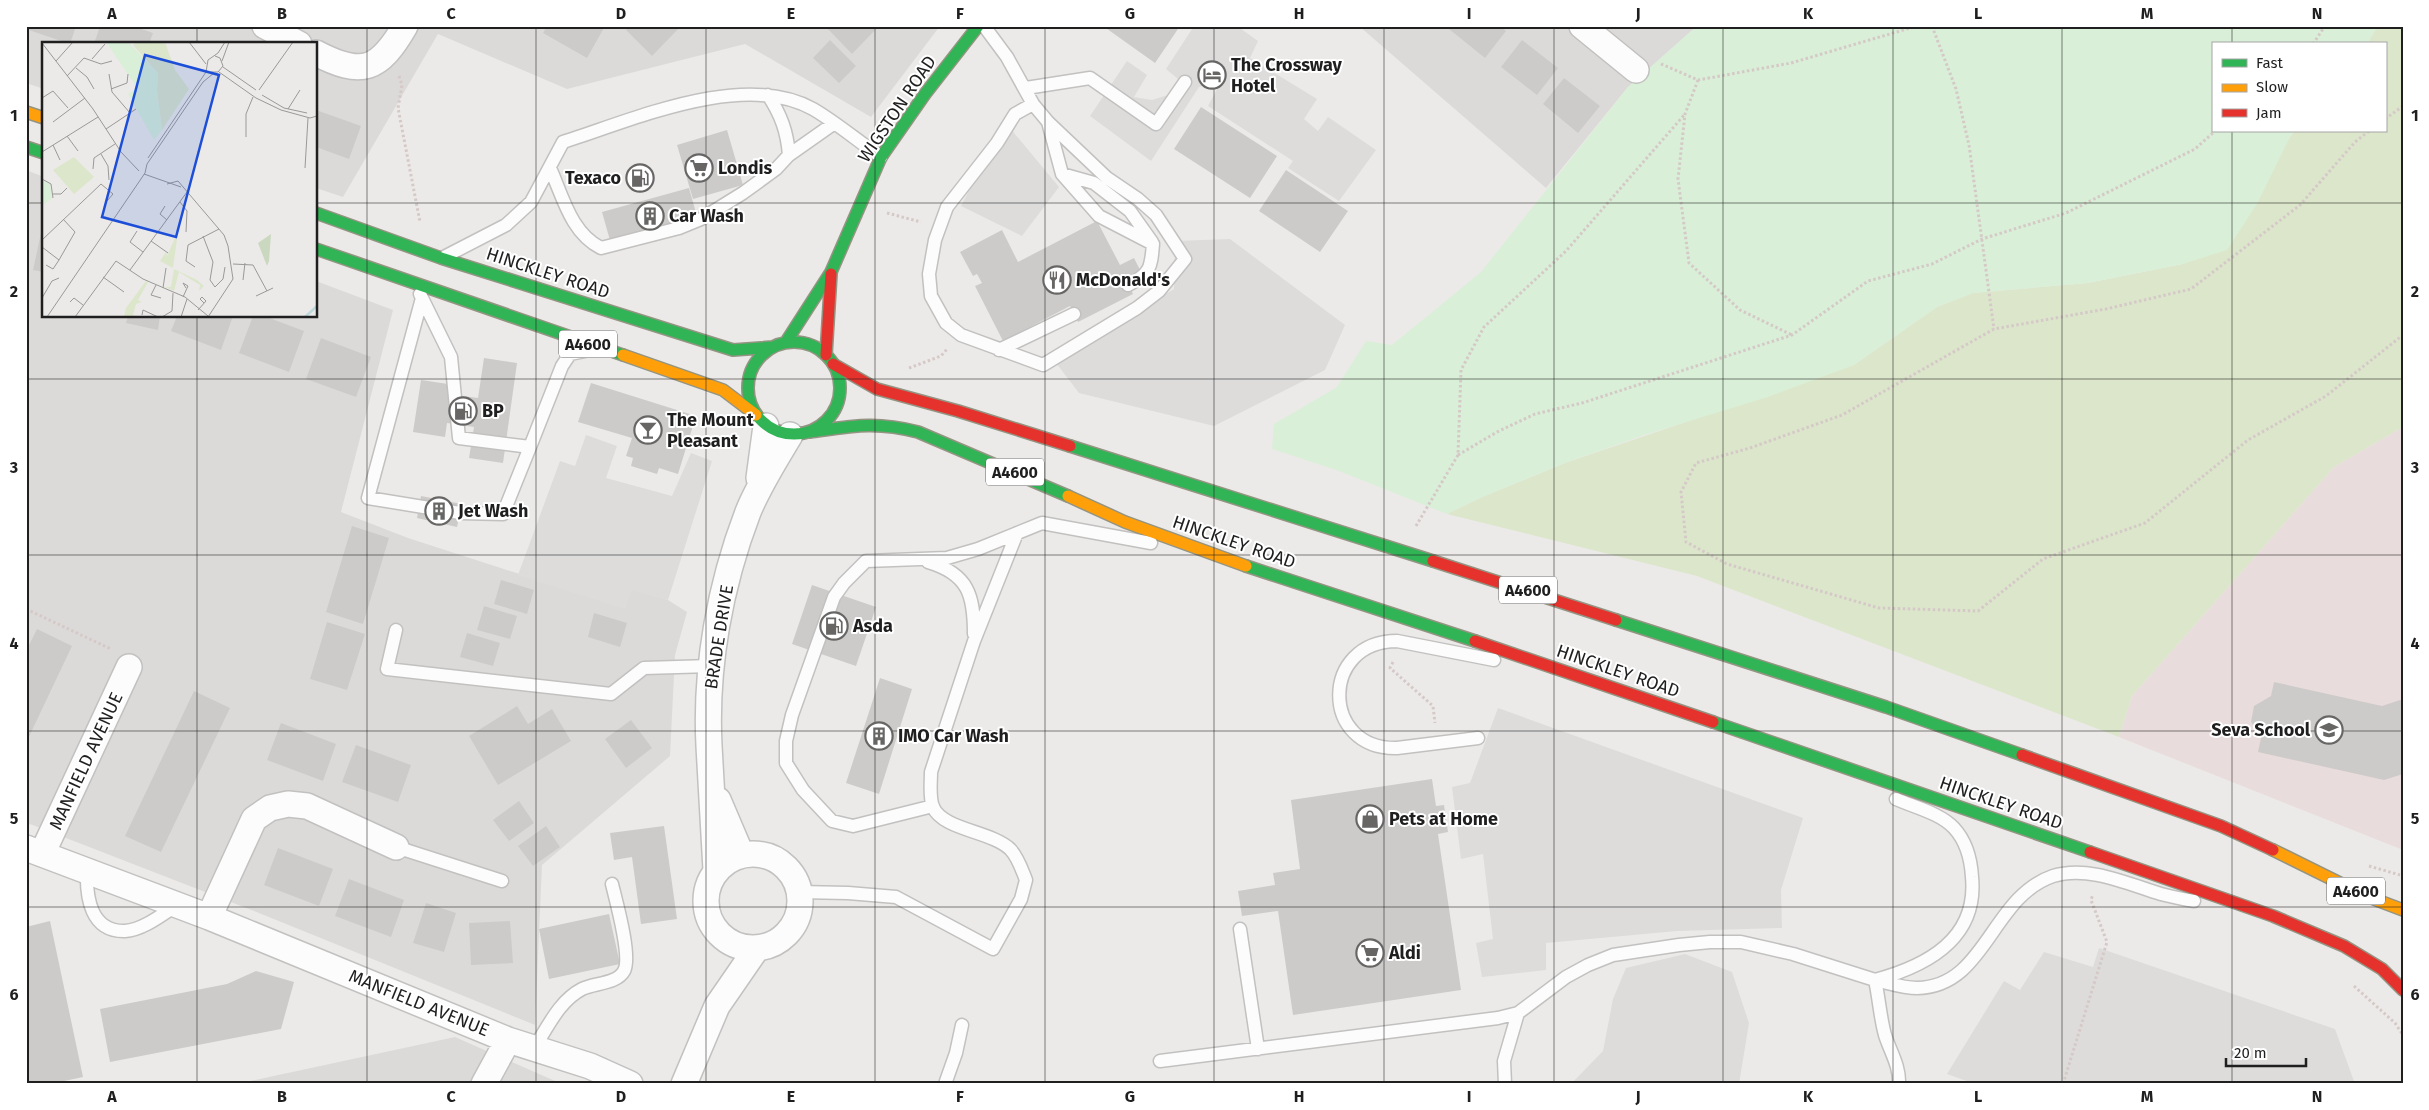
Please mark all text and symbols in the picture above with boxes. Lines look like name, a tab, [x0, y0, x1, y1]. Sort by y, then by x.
text: A	[106, 4, 117, 23]
text: B	[277, 4, 287, 23]
text: C	[446, 4, 456, 23]
text: D	[616, 4, 626, 23]
text: E	[787, 4, 795, 23]
text: F	[956, 4, 964, 23]
text: G	[1125, 4, 1135, 23]
text: H	[1294, 4, 1304, 23]
text: I	[1467, 4, 1471, 23]
text: J	[1634, 4, 1641, 23]
text: K	[1803, 4, 1814, 23]
text: L	[1974, 4, 1982, 23]
text: M	[2141, 4, 2154, 23]
text: N	[2312, 4, 2322, 23]
inset map	[42, 42, 318, 318]
legend	[2212, 42, 2386, 132]
street label: WIGSTON ROAD	[853, 51, 941, 167]
place label: The Crossway Hotel	[1231, 54, 1343, 97]
text: Fast	[2256, 54, 2283, 72]
hotel icon: The Crossway Hotel	[1197, 60, 1227, 90]
text: Slow	[2256, 78, 2288, 96]
text: Jam	[2256, 104, 2282, 122]
text: 1	[10, 106, 18, 125]
text: 1	[2411, 106, 2419, 125]
supermarket icon: Londis	[684, 153, 714, 183]
place label: Londis	[718, 157, 773, 179]
fuel station icon: Texaco	[625, 163, 655, 193]
place label: Texaco	[565, 167, 621, 189]
building icon: Car Wash	[635, 201, 665, 231]
place label: Car Wash	[669, 205, 744, 227]
street label: HINCKLEY ROAD	[483, 243, 613, 303]
restaurant icon: McDonald's	[1042, 265, 1072, 295]
place label: McDonald's	[1076, 269, 1170, 291]
text: 2	[10, 282, 18, 301]
text: 2	[2411, 282, 2419, 301]
road number: A4600	[559, 330, 617, 358]
fuel station icon: BP	[448, 396, 478, 426]
place label: BP	[482, 400, 504, 422]
place label: The Mount Pleasant	[667, 409, 755, 452]
bar icon: The Mount Pleasant	[633, 415, 663, 445]
text: 3	[9, 458, 18, 477]
road number: A4600	[986, 458, 1044, 486]
text: 3	[2410, 458, 2419, 477]
building icon: Jet Wash	[424, 496, 454, 526]
place label: Jet Wash	[457, 500, 528, 522]
street label: HINCKLEY ROAD	[1170, 511, 1298, 573]
road number: A4600	[1499, 576, 1557, 604]
street label: BRADE DRIVE	[700, 583, 738, 691]
fuel station icon: Asda	[819, 611, 849, 641]
place label: Asda	[852, 615, 893, 637]
text: 4	[9, 634, 19, 653]
text: 4	[2410, 634, 2420, 653]
street label: HINCKLEY ROAD	[1554, 640, 1682, 702]
street label: MANFIELD AVENUE	[44, 689, 128, 833]
school or university icon: Seva School	[2314, 715, 2344, 745]
place label: Seva School	[2211, 719, 2311, 741]
building icon: IMO Car Wash	[864, 721, 894, 751]
place label: IMO Car Wash	[898, 725, 1009, 747]
street label: HINCKLEY ROAD	[1937, 772, 2065, 834]
shop icon: Pets at Home	[1355, 804, 1385, 834]
place label: Pets at Home	[1389, 808, 1498, 830]
text: 5	[10, 809, 19, 828]
text: 5	[2411, 809, 2420, 828]
road number: A4600	[2327, 878, 2385, 904]
supermarket icon: Aldi	[1355, 938, 1385, 968]
place label: Aldi	[1388, 942, 1421, 964]
street label: MANFIELD AVENUE	[346, 965, 492, 1041]
text: 6	[9, 985, 19, 1004]
text: 6	[2410, 985, 2420, 1004]
scale bar	[2226, 1035, 2306, 1067]
text: 20 m	[2234, 1044, 2267, 1062]
text: A	[106, 1087, 117, 1106]
text: B	[277, 1087, 287, 1106]
text: C	[446, 1087, 456, 1106]
text: D	[616, 1087, 626, 1106]
text: E	[787, 1087, 795, 1106]
text: F	[956, 1087, 964, 1106]
text: G	[1125, 1087, 1135, 1106]
text: H	[1294, 1087, 1304, 1106]
text: I	[1467, 1087, 1471, 1106]
text: J	[1634, 1087, 1641, 1106]
text: K	[1803, 1087, 1814, 1106]
text: L	[1974, 1087, 1982, 1106]
text: M	[2141, 1087, 2154, 1106]
text: N	[2312, 1087, 2322, 1106]

